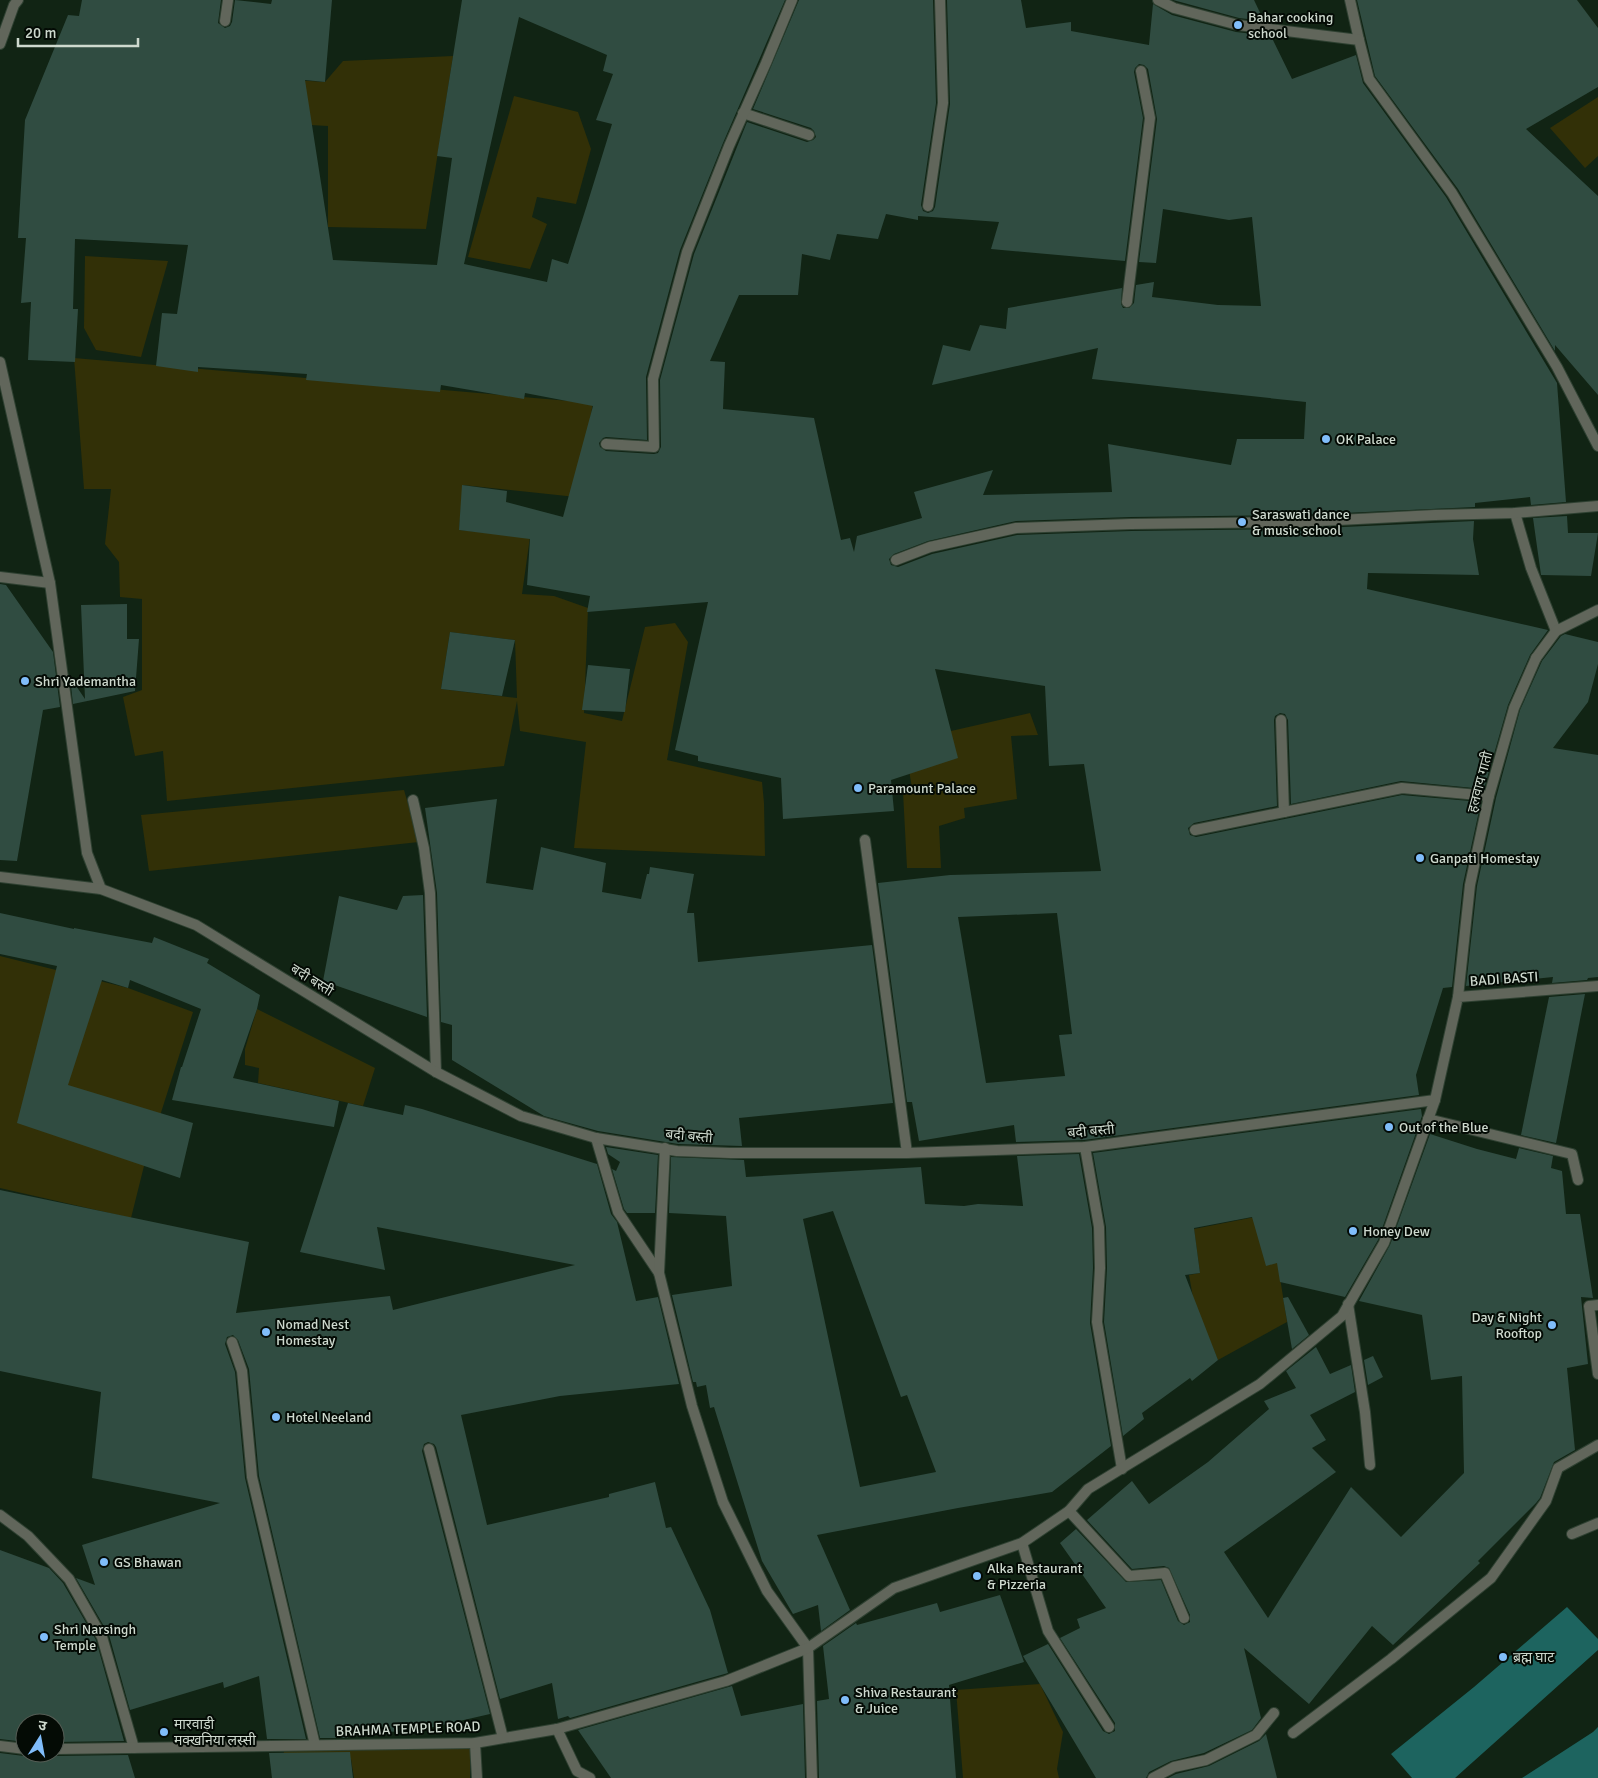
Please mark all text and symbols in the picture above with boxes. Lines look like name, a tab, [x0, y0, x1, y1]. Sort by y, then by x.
place label: Bahar cooking school	[1248, 9, 1333, 42]
scale bar	[18, 15, 138, 47]
marker: Bahar cooking school	[1232, 19, 1244, 31]
text: 20 m	[25, 24, 56, 42]
place label: OK Palace	[1336, 431, 1396, 448]
marker: OK Palace	[1320, 433, 1332, 445]
place label: Saraswati dance & music school	[1252, 506, 1350, 539]
marker: Saraswati dance & music school	[1236, 516, 1248, 528]
place label: Shri Yademantha	[35, 673, 136, 690]
marker: Shri Yademantha	[19, 675, 31, 687]
street label: हलवाय गाती	[1464, 749, 1496, 814]
place label: Paramount Palace	[868, 780, 976, 797]
marker: Paramount Palace	[852, 782, 864, 794]
place label: Ganpati Homestay	[1430, 850, 1540, 867]
marker: Ganpati Homestay	[1414, 852, 1426, 864]
street label: बदी बस्ती	[287, 960, 337, 1000]
street label: BADI BASTI	[1469, 968, 1539, 990]
place label: Out of the Blue	[1399, 1119, 1488, 1136]
street label: बदी बस्ती	[1067, 1120, 1116, 1142]
marker: Out of the Blue	[1383, 1121, 1395, 1133]
street label: बदी बस्ती	[665, 1125, 714, 1147]
place label: Honey Dew	[1363, 1223, 1430, 1240]
marker: Honey Dew	[1347, 1225, 1359, 1237]
place label: Day & Night Rooftop	[1471, 1309, 1542, 1342]
place label: Nomad Nest Homestay	[276, 1316, 349, 1349]
marker: Day & Night Rooftop	[1546, 1319, 1558, 1331]
marker: Nomad Nest Homestay	[260, 1326, 272, 1338]
place label: Hotel Neeland	[286, 1409, 371, 1426]
marker: Hotel Neeland	[270, 1411, 282, 1423]
place label: GS Bhawan	[114, 1554, 182, 1571]
marker: GS Bhawan	[98, 1556, 110, 1568]
place label: Alka Restaurant & Pizzeria	[987, 1560, 1083, 1593]
marker: Alka Restaurant & Pizzeria	[971, 1570, 983, 1582]
place label: Shri Narsingh Temple	[54, 1621, 136, 1654]
marker: Shri Narsingh Temple	[38, 1631, 50, 1643]
place label: ब्रह्म घाट	[1513, 1649, 1555, 1666]
marker: ब्रह्म घाट	[1497, 1651, 1509, 1663]
place label: Shiva Restaurant & Juice	[855, 1684, 956, 1717]
marker: Shiva Restaurant & Juice	[839, 1694, 851, 1706]
north arrow	[15, 1713, 65, 1763]
place label: मारवाड़ी मक्खनिया लस्सी	[174, 1716, 256, 1749]
text: उ	[37, 1717, 49, 1735]
street label: BRAHMA TEMPLE ROAD	[335, 1718, 481, 1740]
marker: मारवाड़ी मक्खनिया लस्सी	[158, 1726, 170, 1738]

